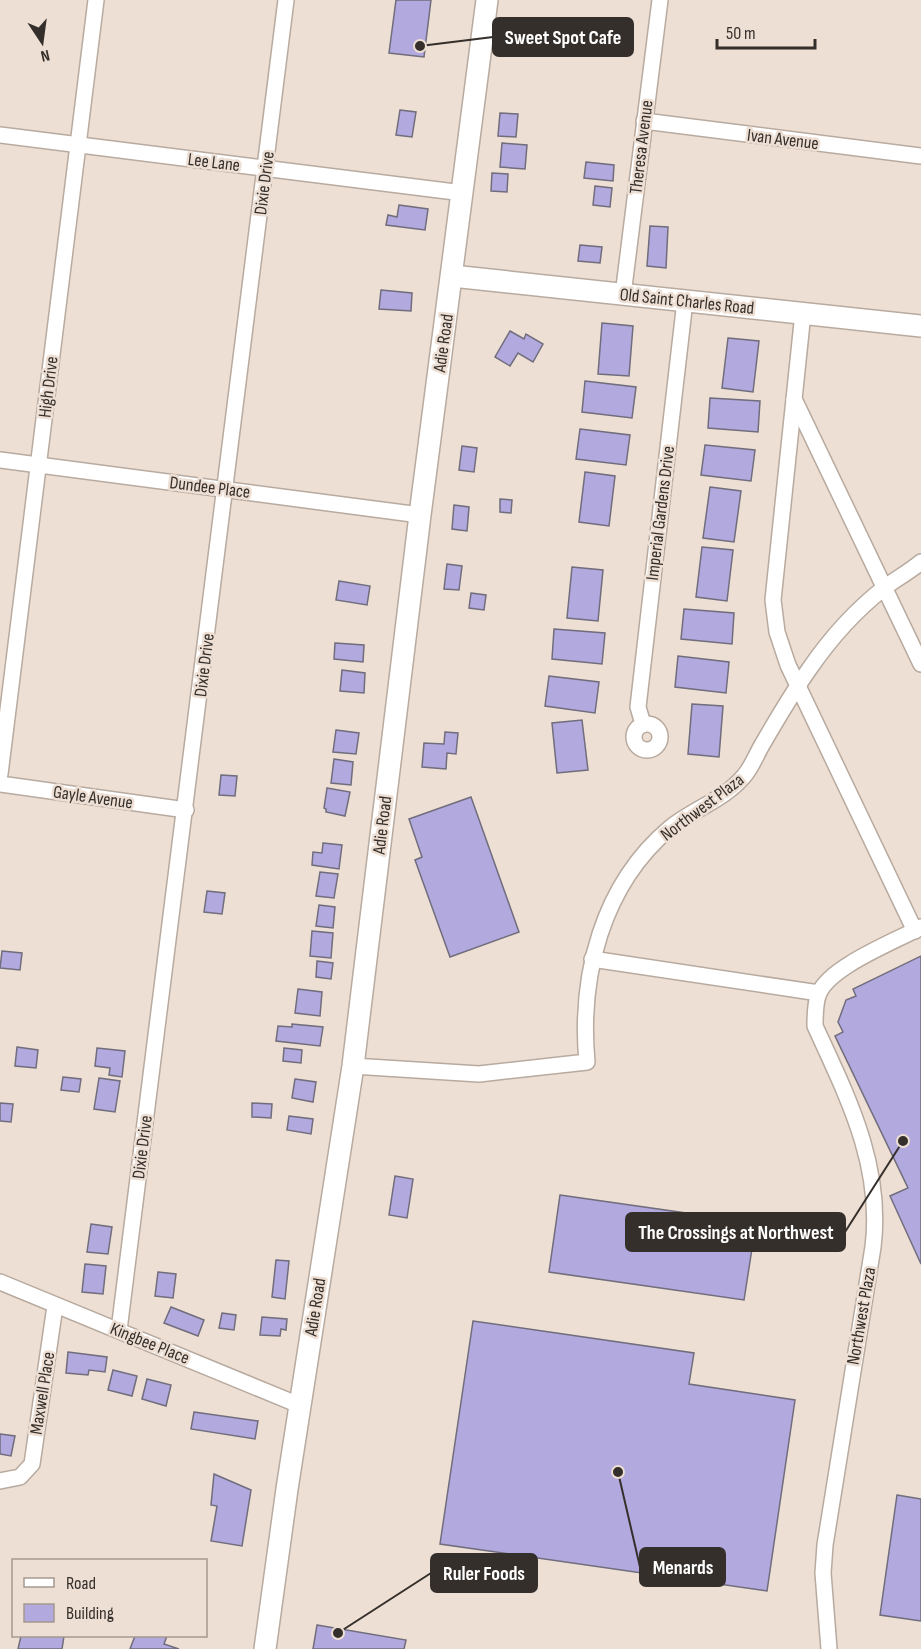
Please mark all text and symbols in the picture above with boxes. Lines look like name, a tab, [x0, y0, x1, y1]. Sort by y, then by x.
north arrow	[12, 12, 72, 72]
scale bar	[717, 12, 814, 50]
callout: Sweet Spot Cafe	[493, 18, 633, 56]
text: 50 m	[726, 23, 756, 44]
text: Sweet Spot Cafe	[505, 26, 621, 50]
text: N	[39, 45, 51, 65]
street label: Theresa Avenue	[625, 99, 658, 195]
street label: Ivan Avenue	[746, 125, 820, 154]
street label: Lee Lane	[187, 149, 241, 176]
street label: Dixie Drive	[250, 150, 279, 216]
street label: Old Saint Charles Road	[619, 284, 755, 319]
street label: Adie Road	[429, 313, 458, 374]
street label: High Drive	[34, 355, 63, 419]
street label: Imperial Gardens Drive	[642, 445, 679, 582]
street label: Dundee Place	[168, 472, 252, 503]
street label: Dixie Drive	[190, 632, 219, 698]
street label: Northwest Plaza	[657, 769, 748, 845]
street label: Gayle Avenue	[52, 782, 134, 813]
street label: Adie Road	[368, 795, 396, 856]
street label: Dixie Drive	[128, 1114, 157, 1180]
callout: The Crossings at Northwest	[626, 1213, 845, 1251]
text: The Crossings at Northwest	[638, 1221, 834, 1245]
street label: Northwest Plaza	[843, 1266, 880, 1366]
street label: Adie Road	[300, 1277, 330, 1339]
street label: Kingbee Place	[107, 1318, 192, 1369]
street label: Maxwell Place	[26, 1350, 59, 1436]
callout: Menards	[640, 1548, 725, 1586]
callout: Ruler Foods	[431, 1554, 537, 1592]
text: Menards	[653, 1556, 714, 1580]
legend	[12, 1559, 207, 1637]
text: Ruler Foods	[443, 1562, 525, 1586]
text: Road	[66, 1573, 96, 1594]
text: Building	[66, 1603, 114, 1624]

